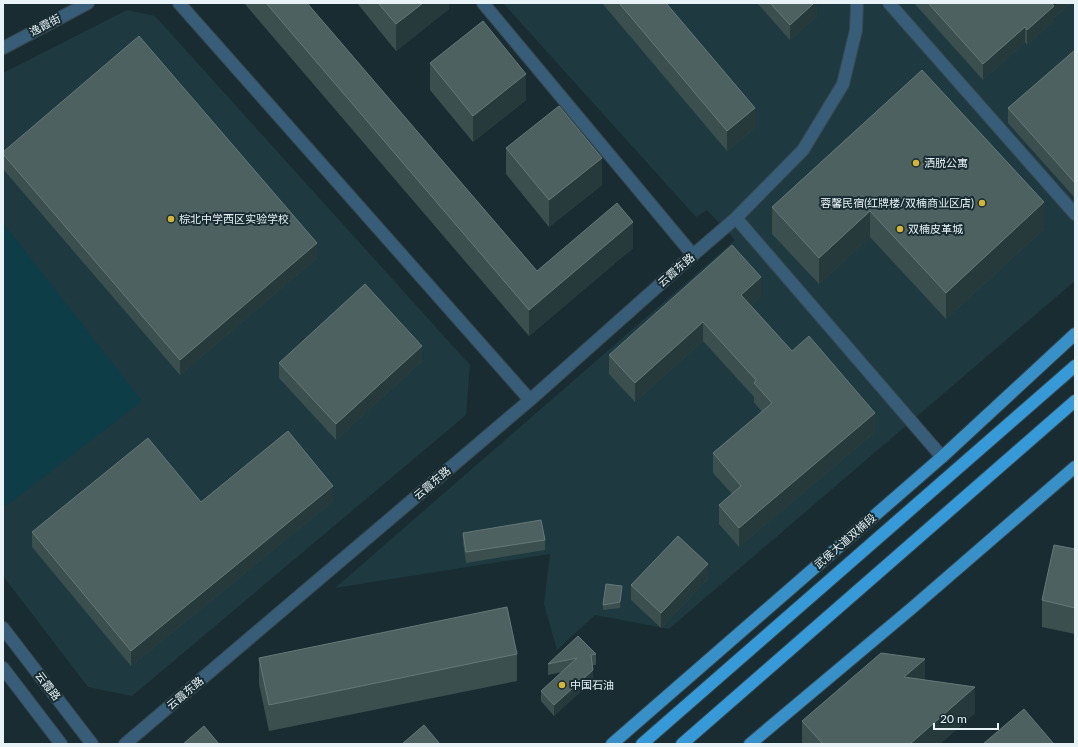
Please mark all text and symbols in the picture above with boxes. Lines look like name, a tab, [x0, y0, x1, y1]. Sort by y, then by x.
street label: 逸霞街	[27, 11, 62, 38]
place label: 洒脱公寓	[924, 156, 968, 169]
marker: 洒脱公寓	[911, 158, 921, 168]
place label: 蓉馨民宿(红牌楼/双楠商业区店)	[820, 196, 974, 209]
marker: 蓉馨民宿(红牌楼/双楠商业区店)	[977, 198, 987, 208]
place label: 棕北中学西区实验学校	[179, 212, 289, 225]
marker: 棕北中学西区实验学校	[166, 214, 176, 224]
place label: 双楠皮革城	[908, 222, 963, 235]
marker: 双楠皮革城	[895, 224, 905, 234]
street label: 云霞东路	[655, 250, 697, 289]
street label: 云霞东路	[411, 463, 453, 502]
street label: 武侯大道双楠段	[811, 510, 878, 571]
street label: 云霞路	[33, 669, 64, 703]
street label: 云霞东路	[164, 673, 206, 712]
place label: 中国石油	[570, 678, 614, 691]
marker: 中国石油	[557, 680, 567, 690]
scale bar	[934, 705, 998, 731]
text: 20 m	[940, 711, 967, 726]

